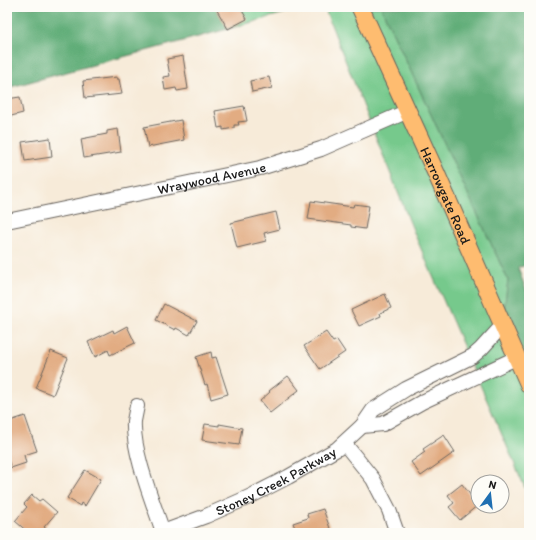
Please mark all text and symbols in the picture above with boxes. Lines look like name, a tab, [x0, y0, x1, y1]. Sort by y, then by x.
street label: Harrowgate Road	[416, 144, 474, 247]
street label: Wraywood Avenue	[156, 159, 268, 198]
street label: Stoney Creek Parkway	[213, 443, 340, 520]
north arrow	[470, 474, 510, 514]
text: N	[487, 478, 498, 492]

